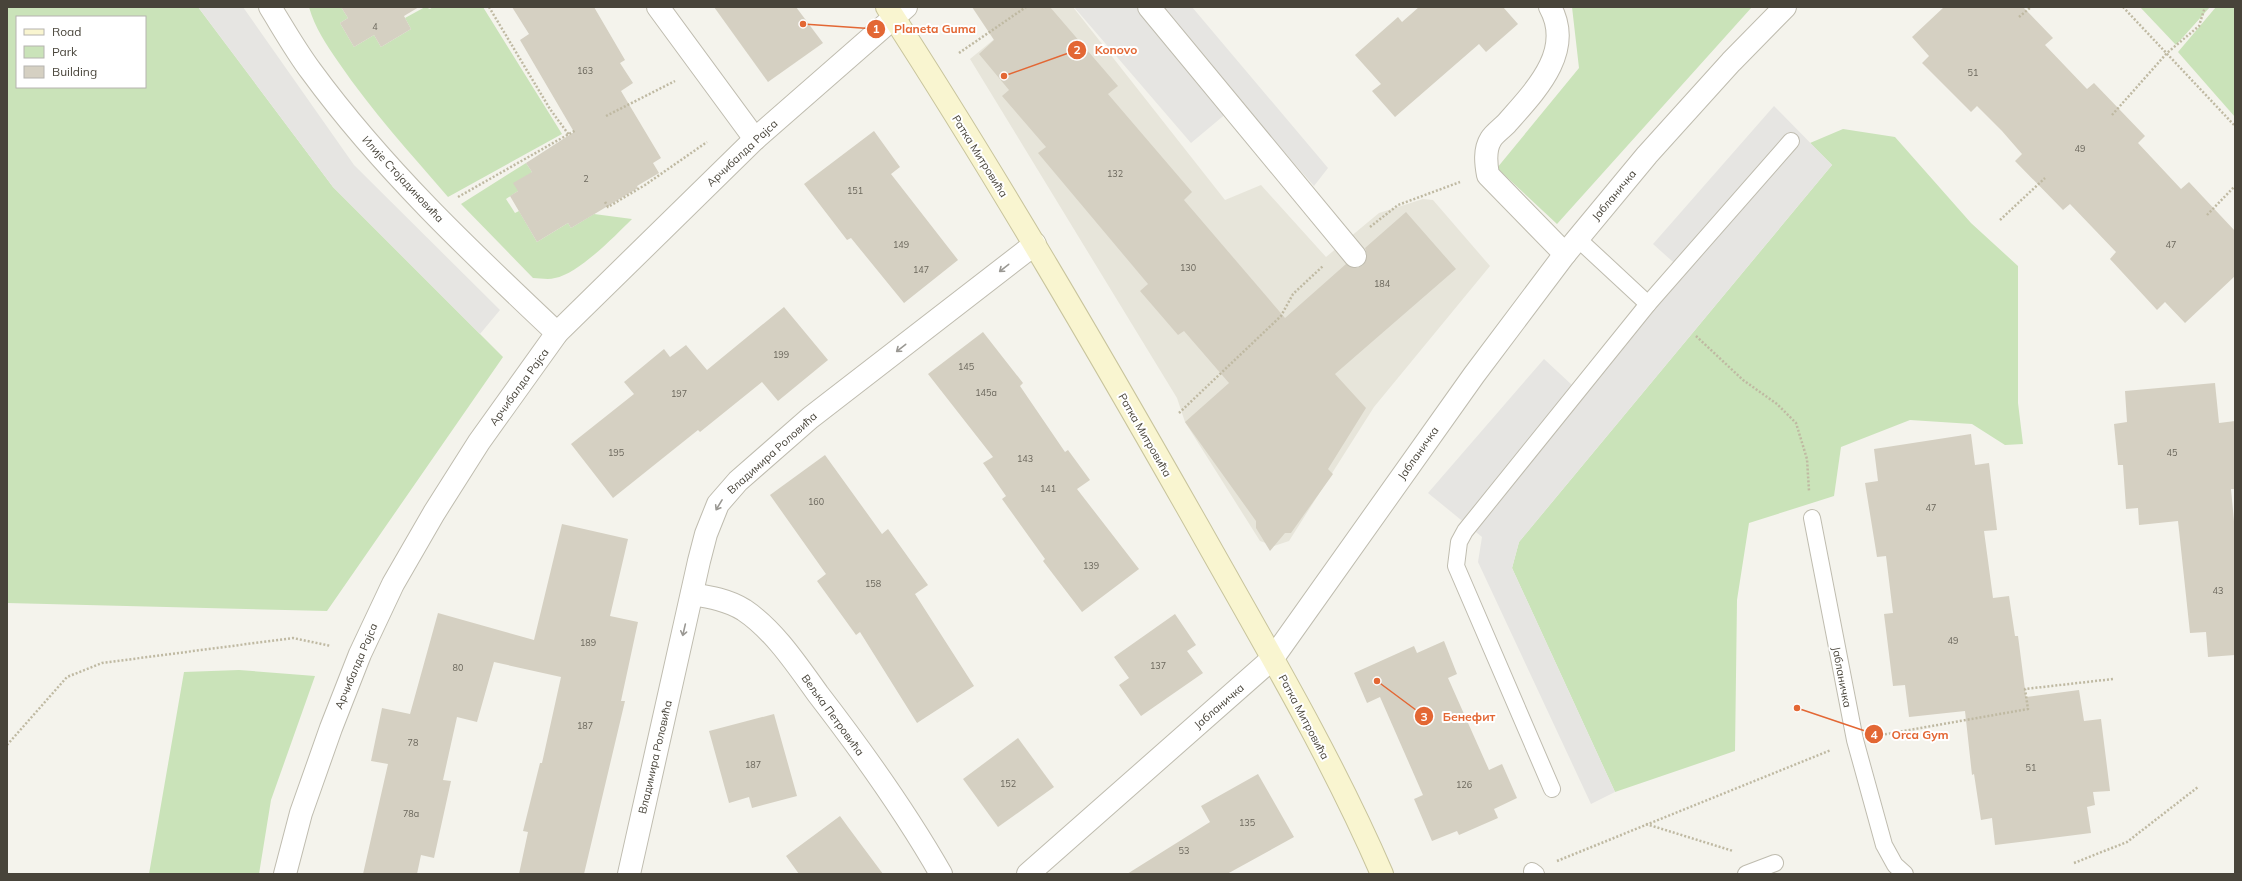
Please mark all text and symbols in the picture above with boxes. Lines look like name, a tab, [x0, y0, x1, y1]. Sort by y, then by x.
legend	[16, 16, 146, 88]
callout: Planeta Guma	[866, 17, 984, 41]
house number: 4	[372, 21, 378, 32]
text: 1	[872, 21, 880, 36]
text: Planeta Guma	[894, 21, 976, 36]
text: Road	[52, 24, 81, 39]
callout: Konovo	[1067, 38, 1145, 62]
text: 2	[1073, 42, 1081, 57]
text: Konovo	[1095, 42, 1137, 57]
text: Park	[52, 44, 78, 59]
text: Building	[52, 64, 97, 79]
house number: 163	[577, 65, 593, 76]
house number: 51	[1968, 67, 1978, 78]
street label: Ратка Митровића	[949, 112, 1011, 200]
street label: Арчибалда Рајса	[704, 116, 780, 190]
street label: Илије Стојадиновића	[359, 133, 447, 225]
house number: 49	[2075, 143, 2085, 154]
street label: Јабланичка	[1589, 167, 1639, 223]
house number: 132	[1107, 168, 1123, 179]
house number: 2	[583, 173, 589, 184]
house number: 151	[847, 185, 863, 196]
house number: 149	[893, 239, 909, 250]
house number: 47	[2166, 239, 2176, 250]
house number: 130	[1180, 262, 1196, 273]
house number: 147	[913, 264, 929, 275]
one-way arrow	[998, 264, 1009, 272]
house number: 184	[1374, 278, 1391, 289]
one-way arrow	[896, 343, 907, 352]
street label: Арчибалда Рајса	[486, 346, 552, 428]
house number: 199	[773, 349, 789, 360]
house number: 145	[958, 361, 975, 372]
house number: 145a	[975, 387, 997, 398]
house number: 197	[671, 388, 687, 399]
street label: Ратка Митровића	[1115, 391, 1175, 479]
street label: Владимира Роловића	[724, 409, 820, 497]
street label: Јабланичка	[1395, 424, 1441, 482]
house number: 195	[608, 447, 625, 458]
house number: 45	[2167, 447, 2178, 458]
house number: 143	[1017, 453, 1033, 464]
house number: 141	[1040, 483, 1056, 494]
house number: 160	[808, 496, 824, 507]
one-way arrow	[714, 499, 722, 511]
house number: 47	[1926, 502, 1936, 513]
house number: 139	[1083, 560, 1099, 571]
house number: 158	[865, 578, 881, 589]
house number: 43	[2213, 585, 2223, 596]
street label: Арчибалда Рајса	[332, 621, 380, 711]
one-way arrow	[679, 623, 687, 636]
house number: 49	[1948, 635, 1958, 646]
house number: 189	[580, 637, 596, 648]
street label: Јабланичка	[1829, 645, 1855, 709]
house number: 137	[1150, 660, 1166, 671]
house number: 80	[453, 662, 463, 673]
street label: Вељка Петровића	[799, 671, 867, 759]
street label: Ратка Митровића	[1276, 672, 1332, 762]
street label: Јабланичка	[1191, 680, 1247, 732]
street label: Владимира Роловића	[635, 699, 675, 815]
callout: Бенефит	[1414, 704, 1503, 728]
text: 3	[1420, 709, 1428, 724]
text: Бенефит	[1443, 709, 1496, 724]
house number: 187	[577, 720, 593, 731]
callout: Orca Gym	[1864, 722, 1957, 746]
text: 4	[1870, 727, 1878, 742]
text: Orca Gym	[1892, 727, 1949, 742]
house number: 78	[408, 737, 418, 748]
house number: 187	[745, 759, 761, 770]
house number: 51	[2026, 762, 2036, 773]
house number: 152	[1000, 778, 1016, 789]
house number: 126	[1456, 779, 1472, 790]
house number: 78a	[403, 808, 419, 819]
house number: 135	[1239, 817, 1256, 828]
house number: 53	[1179, 845, 1189, 856]

